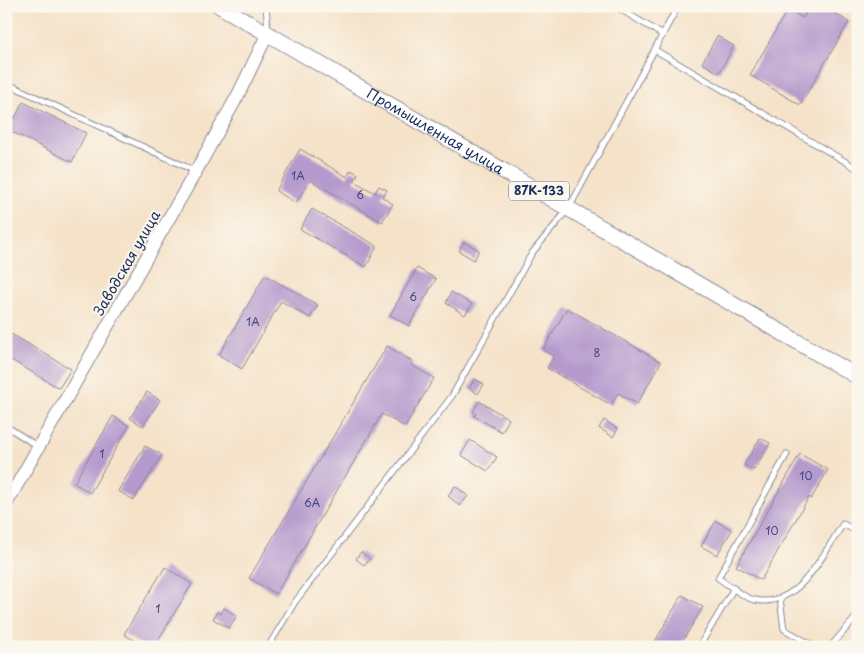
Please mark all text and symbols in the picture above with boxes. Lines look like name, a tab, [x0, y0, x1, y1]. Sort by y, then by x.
street label: Промышленная улица	[363, 83, 508, 179]
house number: 1А	[291, 167, 305, 184]
road number: 87К-133	[509, 182, 569, 200]
house number: 6	[356, 186, 364, 203]
street label: Заводская улица	[88, 206, 165, 319]
house number: 6	[409, 288, 417, 305]
house number: 1А	[246, 313, 260, 330]
house number: 8	[594, 344, 601, 361]
house number: 1	[100, 445, 105, 462]
house number: 10	[800, 467, 812, 484]
house number: 6А	[304, 494, 321, 511]
house number: 10	[766, 522, 778, 539]
house number: 1	[156, 600, 161, 617]

